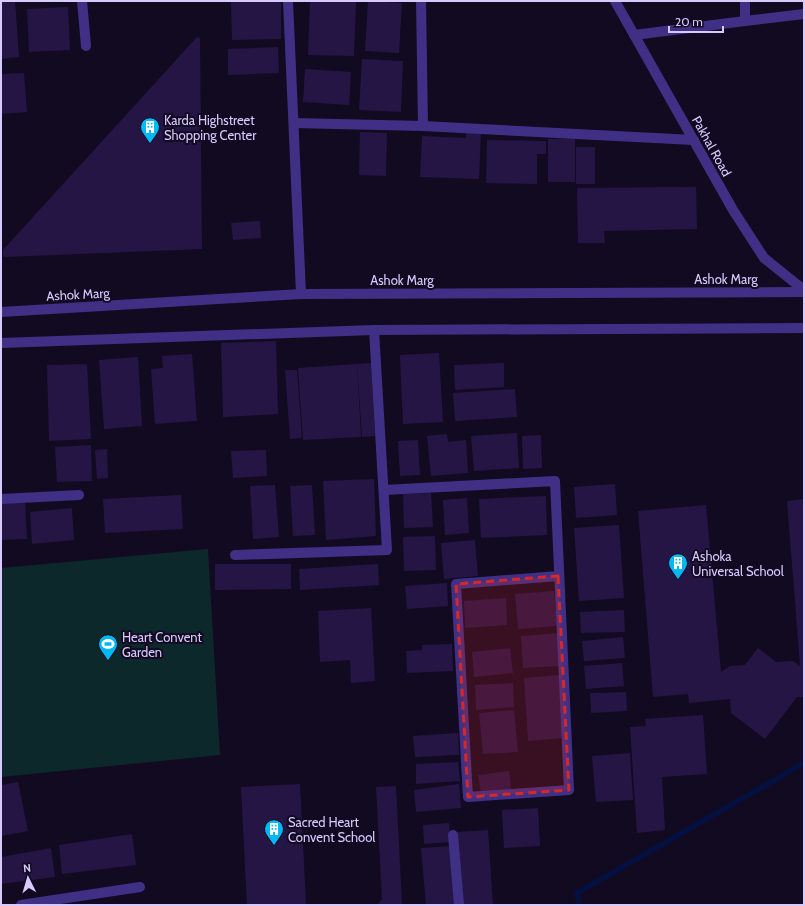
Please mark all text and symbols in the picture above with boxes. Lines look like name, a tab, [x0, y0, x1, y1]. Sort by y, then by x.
scale bar	[669, 8, 723, 34]
text: 20 m	[675, 14, 703, 29]
place label: Karda Highstreet Shopping Center	[164, 112, 257, 143]
street label: Pakhal Road	[689, 113, 735, 179]
building icon: Karda Highstreet Shopping Center	[139, 116, 161, 144]
street label: Ashok Marg	[694, 271, 758, 287]
street label: Ashok Marg	[370, 272, 434, 288]
street label: Ashok Marg	[46, 284, 111, 304]
place label: Ashoka Universal School	[692, 548, 784, 579]
building icon: Ashoka Universal School	[667, 552, 689, 580]
place label: Heart Convent Garden	[122, 629, 202, 660]
sports icon: Heart Convent Garden	[97, 633, 119, 661]
place label: Sacred Heart Convent School	[288, 814, 375, 845]
building icon: Sacred Heart Convent School	[263, 818, 285, 846]
north arrow	[8, 858, 48, 898]
text: N	[23, 861, 32, 875]

